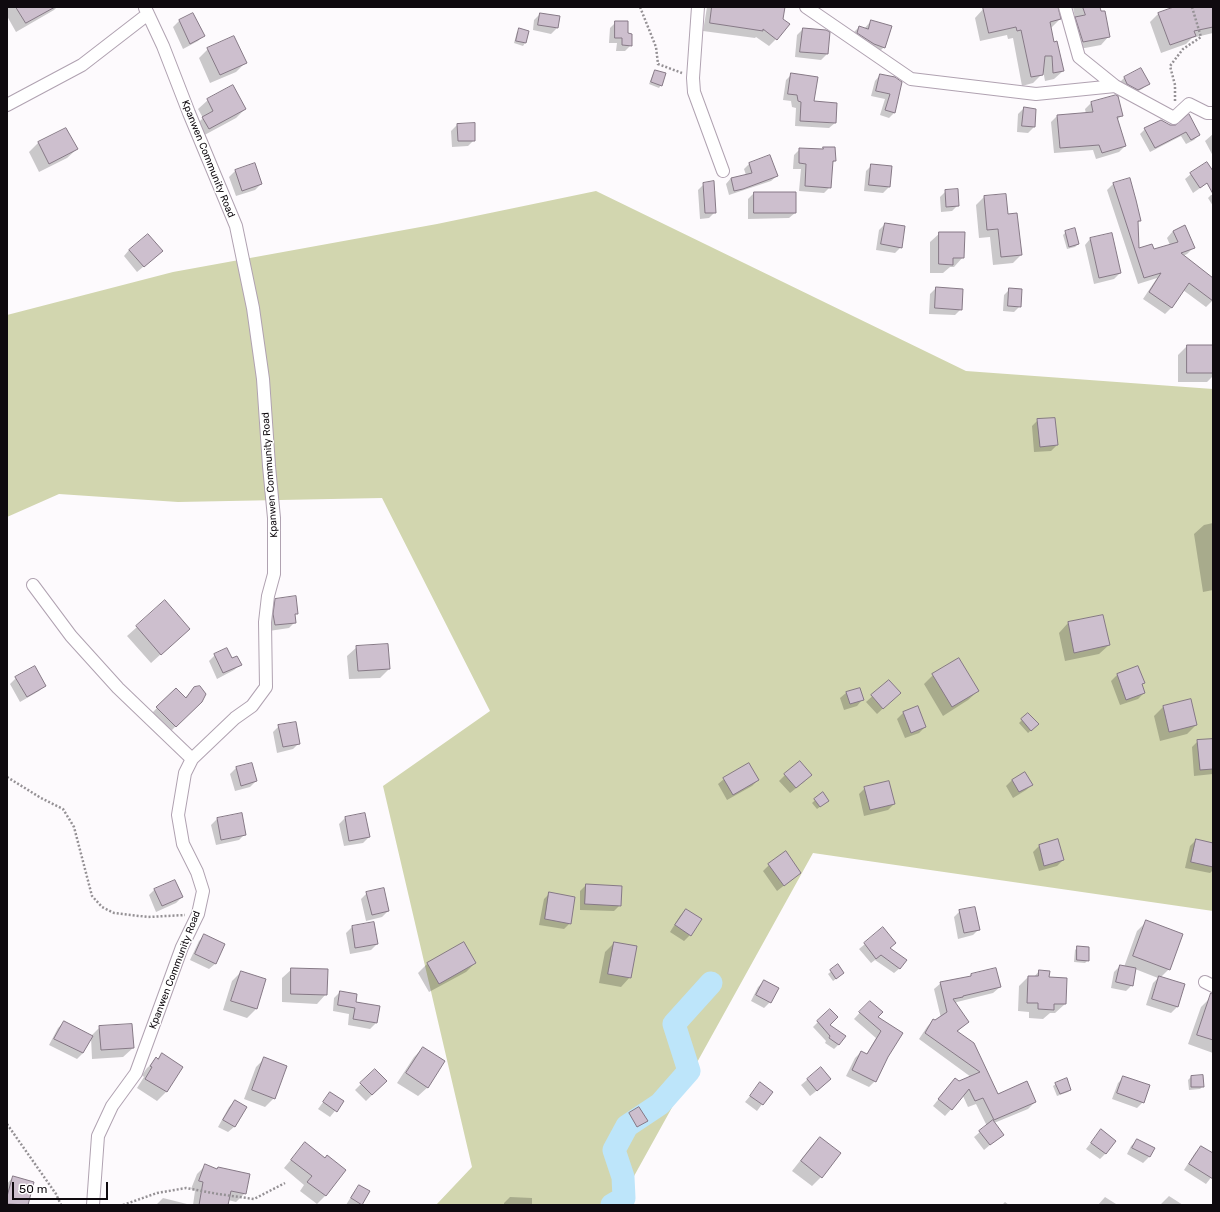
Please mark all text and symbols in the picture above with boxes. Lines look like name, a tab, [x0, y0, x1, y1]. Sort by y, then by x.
street label: Kpanwen Community Road	[179, 98, 237, 220]
street label: Kpanwen Community Road	[260, 412, 280, 538]
street label: Kpanwen Community Road	[147, 909, 203, 1031]
scale bar	[14, 1174, 110, 1200]
text: 50 m	[19, 1182, 47, 1196]

